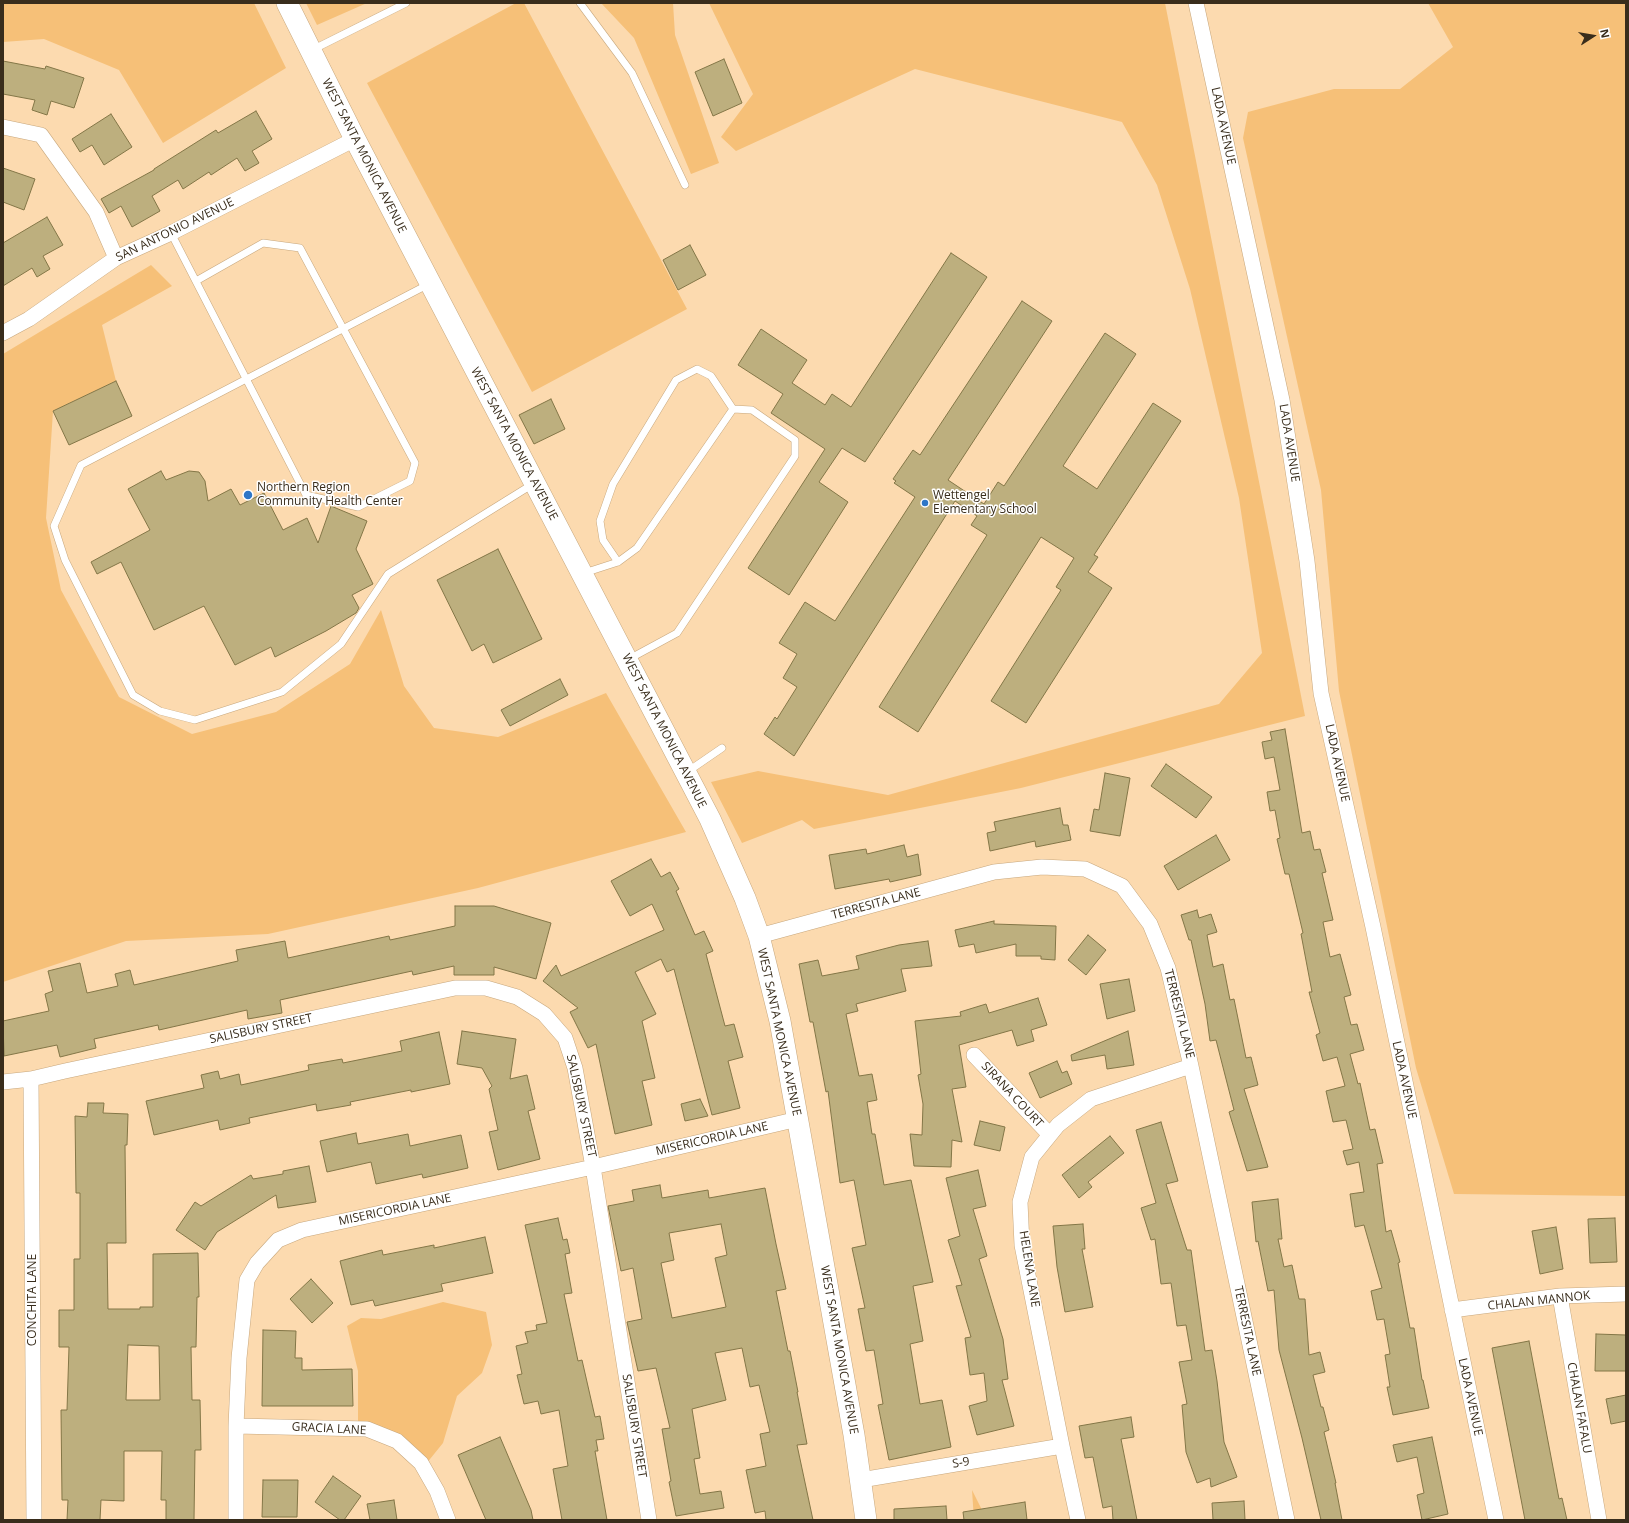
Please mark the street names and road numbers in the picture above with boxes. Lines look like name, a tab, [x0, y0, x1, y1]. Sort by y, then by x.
street label: WEST SANTA MONICA AVENUE	[319, 76, 409, 236]
street label: LADA AVENUE	[1208, 86, 1238, 166]
street label: SAN ANTONIO AVENUE	[114, 195, 236, 265]
street label: WEST SANTA MONICA AVENUE	[467, 365, 561, 523]
street label: LADA AVENUE	[1276, 403, 1302, 483]
street label: WEST SANTA MONICA AVENUE	[619, 651, 709, 811]
street label: LADA AVENUE	[1322, 723, 1352, 803]
street label: TERRESITA LANE	[830, 885, 922, 923]
street label: WEST SANTA MONICA AVENUE	[754, 947, 804, 1117]
street label: TERRESITA LANE	[1161, 968, 1197, 1060]
street label: SALISBURY STREET	[208, 1011, 314, 1047]
street label: LADA AVENUE	[1389, 1040, 1419, 1120]
street label: SALISBURY STREET	[563, 1053, 599, 1159]
street label: SIRANA COURT	[978, 1059, 1046, 1131]
street label: MISERICORDIA LANE	[654, 1119, 770, 1159]
street label: MISERICORDIA LANE	[337, 1191, 453, 1229]
street label: HELENA LANE	[1016, 1229, 1042, 1309]
street label: CONCHITA LANE	[26, 1254, 40, 1346]
street label: WEST SANTA MONICA AVENUE	[817, 1264, 861, 1436]
street label: TERRESITA LANE	[1230, 1285, 1264, 1377]
street label: CHALAN MANNOK	[1487, 1288, 1591, 1314]
street label: LADA AVENUE	[1455, 1357, 1485, 1437]
street label: CHALAN FAFALU	[1564, 1361, 1594, 1455]
street label: SALISBURY STREET	[619, 1373, 649, 1479]
street label: GRACIA LANE	[291, 1420, 367, 1438]
street label: S-9	[951, 1455, 971, 1471]

